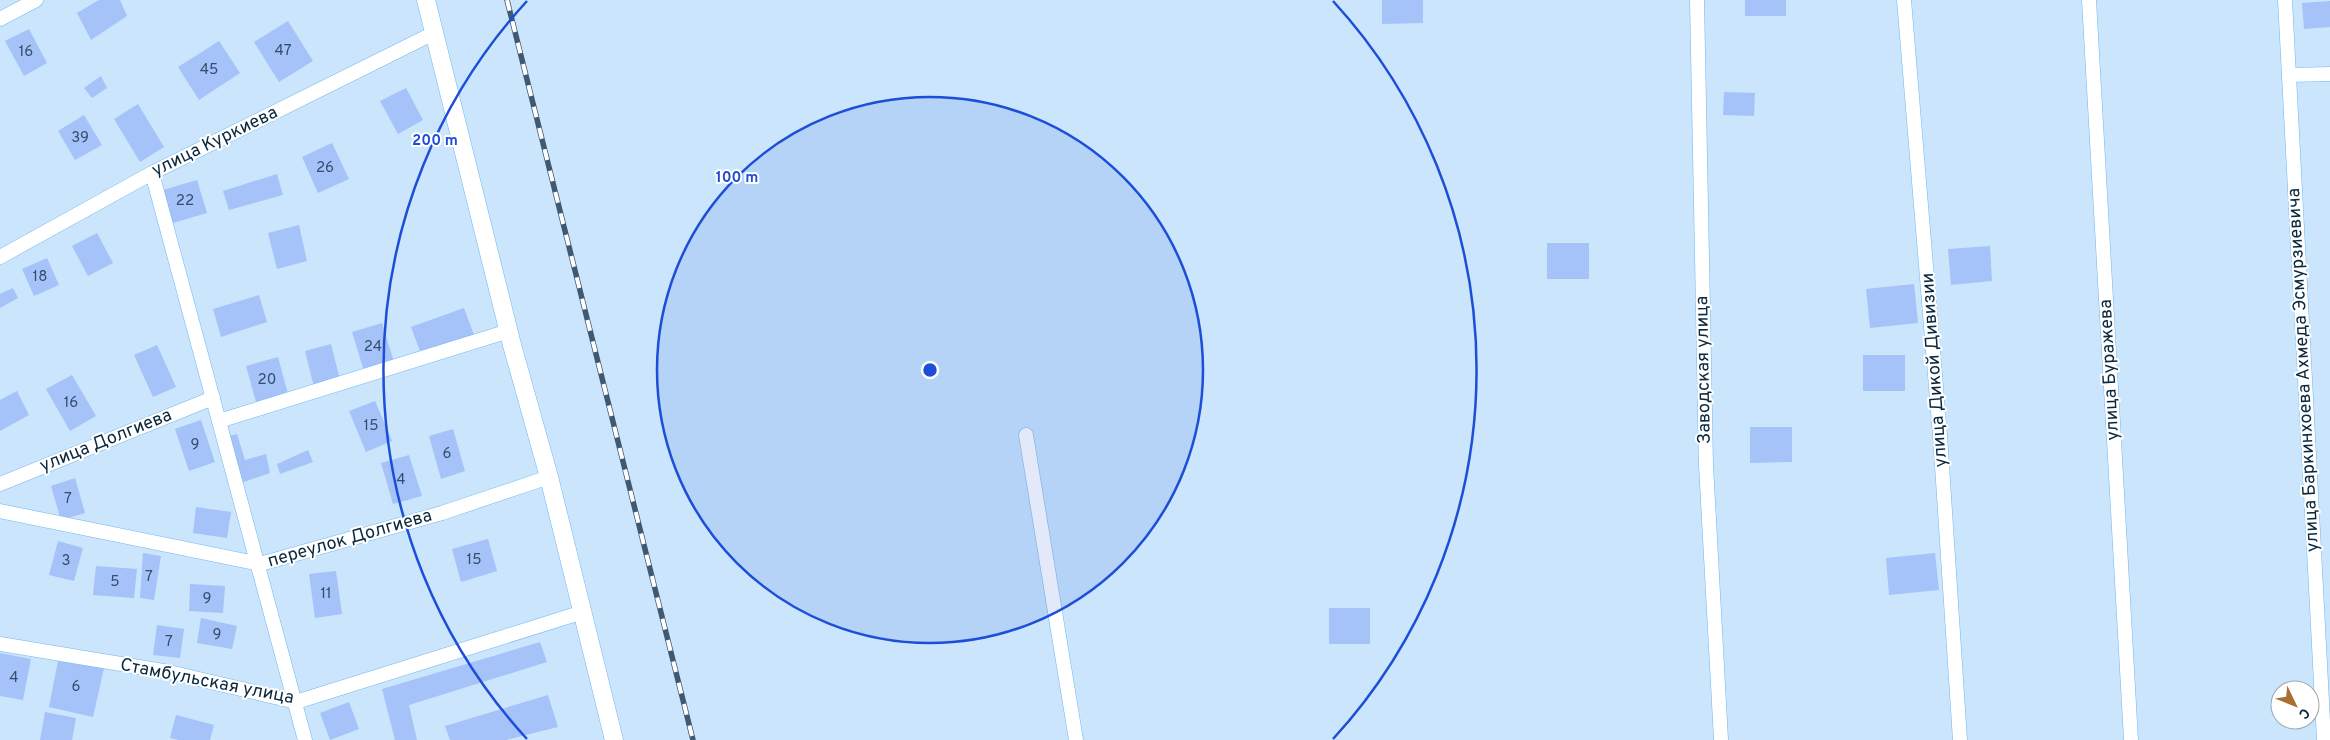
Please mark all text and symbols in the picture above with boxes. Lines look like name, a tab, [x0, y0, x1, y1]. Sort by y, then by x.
house number: 47	[275, 42, 292, 61]
house number: 16	[19, 43, 33, 62]
house number: 45	[200, 61, 218, 80]
street label: улица Куркиева	[148, 102, 282, 182]
house number: 39	[71, 129, 89, 148]
text: 200 m	[412, 132, 458, 151]
house number: 26	[316, 159, 334, 178]
text: 100 m	[716, 169, 758, 188]
street label: улица Баркинхоева Ахмеда Эсмурзиевича	[2283, 188, 2325, 552]
house number: 22	[176, 192, 194, 211]
house number: 18	[33, 268, 47, 287]
street label: улица Дикой Дивизии	[1917, 272, 1953, 468]
street label: Заводская улица	[1691, 296, 1717, 444]
street label: улица Буражева	[2095, 299, 2125, 441]
house number: 24	[364, 338, 382, 357]
centre of rings	[921, 361, 939, 379]
house number: 20	[258, 371, 276, 390]
house number: 16	[64, 394, 78, 413]
street label: улица Долгиева	[37, 404, 175, 478]
house number: 15	[364, 417, 378, 436]
house number: 9	[191, 436, 199, 455]
house number: 6	[443, 445, 452, 464]
house number: 4	[396, 471, 406, 490]
house number: 7	[64, 490, 72, 509]
street label: переулок Долгиева	[265, 505, 435, 573]
house number: 15	[467, 551, 481, 570]
house number: 3	[61, 552, 71, 571]
house number: 7	[145, 568, 153, 587]
house number: 5	[110, 573, 120, 592]
house number: 11	[320, 585, 332, 604]
house number: 9	[203, 590, 211, 609]
house number: 9	[213, 626, 221, 645]
house number: 7	[165, 633, 173, 652]
street label: Стамбульская улица	[118, 654, 296, 710]
house number: 4	[9, 669, 19, 688]
house number: 6	[72, 678, 81, 697]
north arrow	[2270, 680, 2320, 730]
text: С	[2294, 704, 2313, 722]

